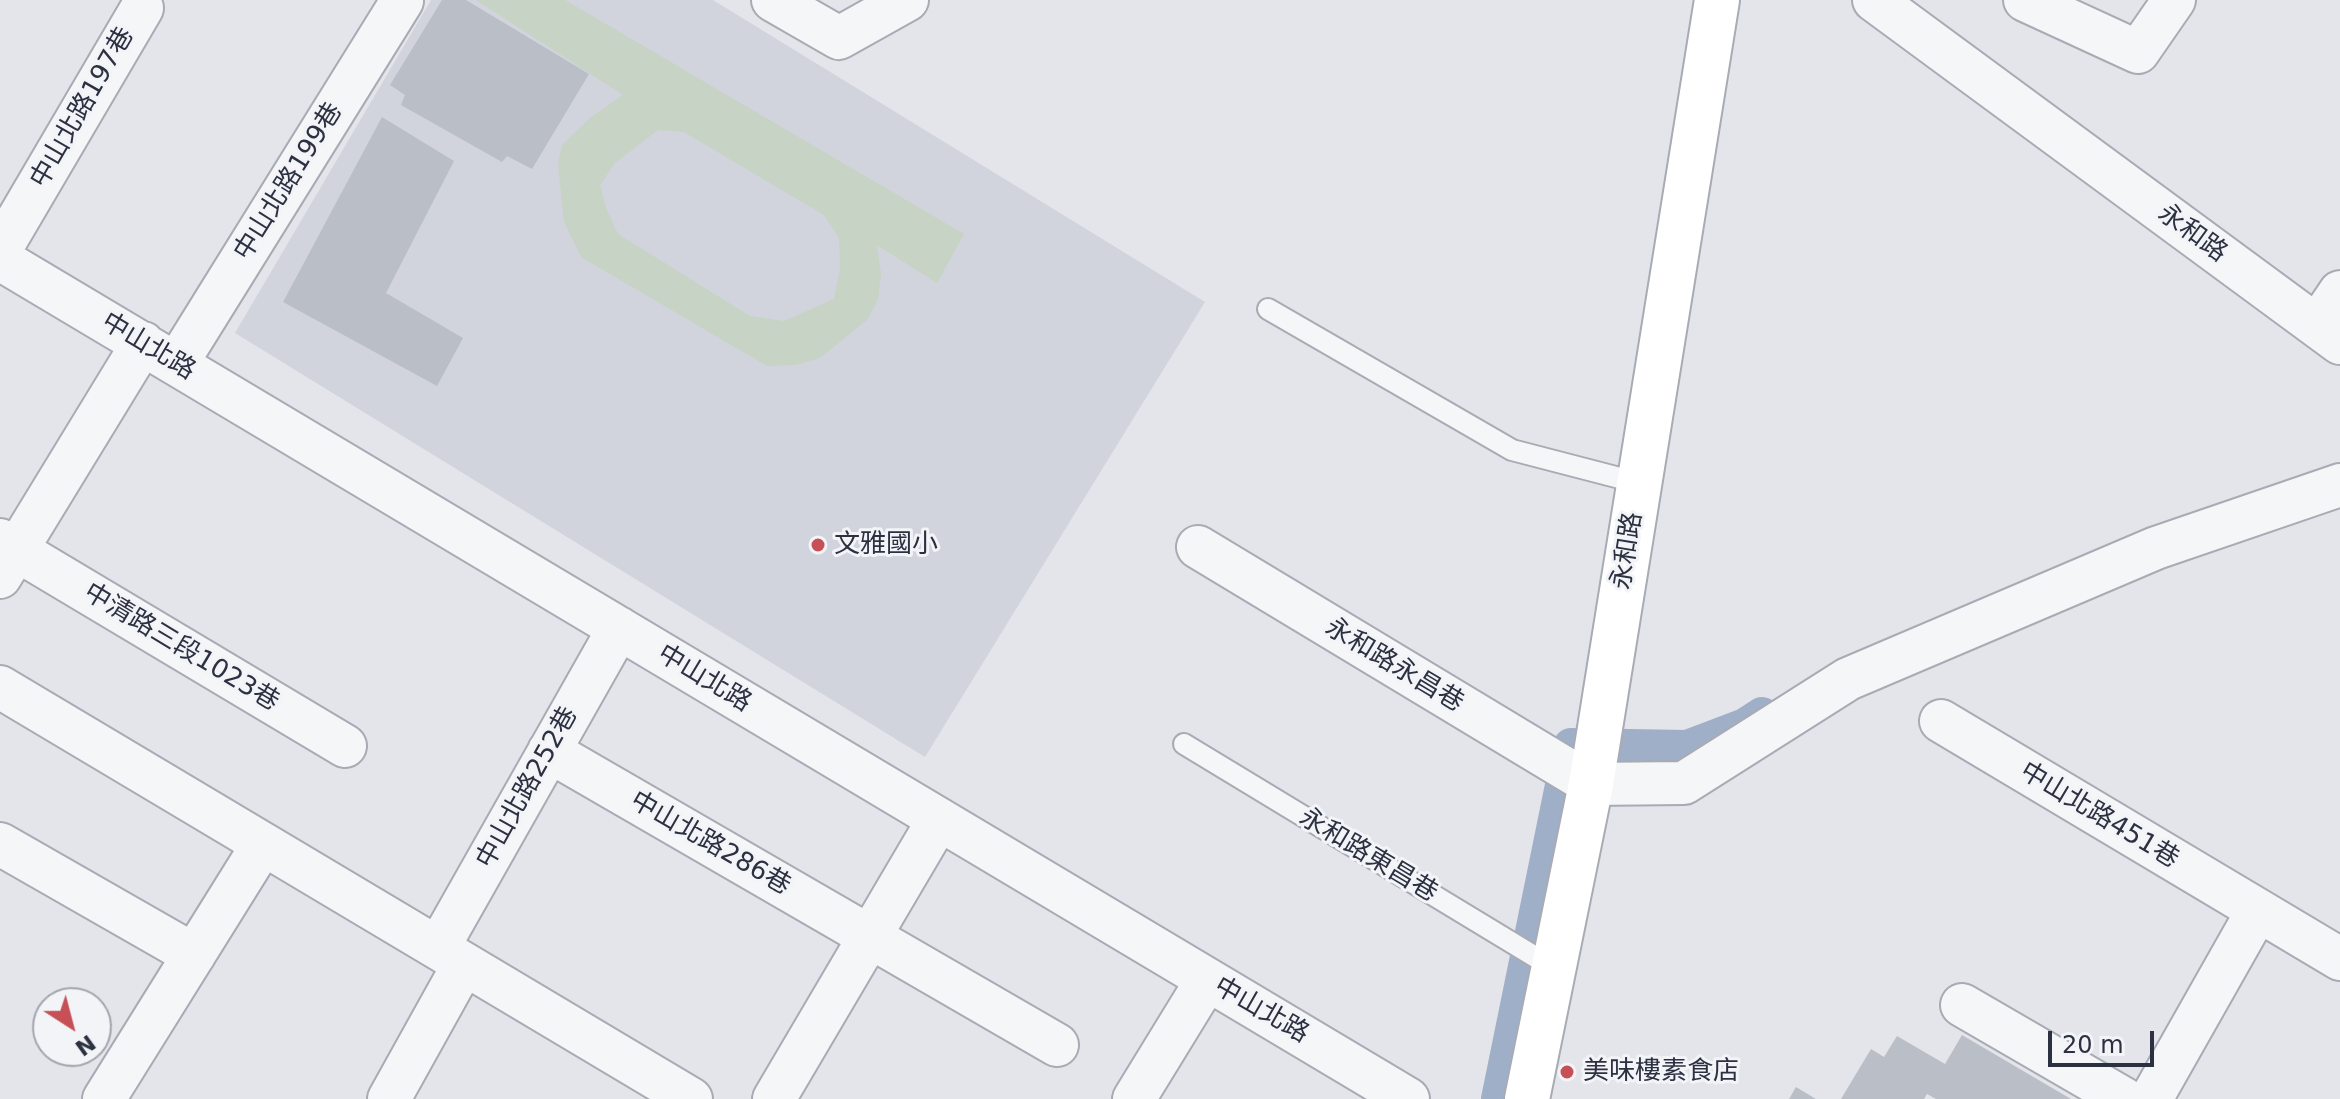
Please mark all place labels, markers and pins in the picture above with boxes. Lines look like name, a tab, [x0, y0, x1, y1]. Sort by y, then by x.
place label: 文雅國小	[834, 529, 938, 561]
marker: 文雅國小	[809, 536, 827, 554]
place label: 美味樓素食店	[1583, 1056, 1739, 1088]
marker: 美味樓素食店	[1558, 1063, 1576, 1081]

